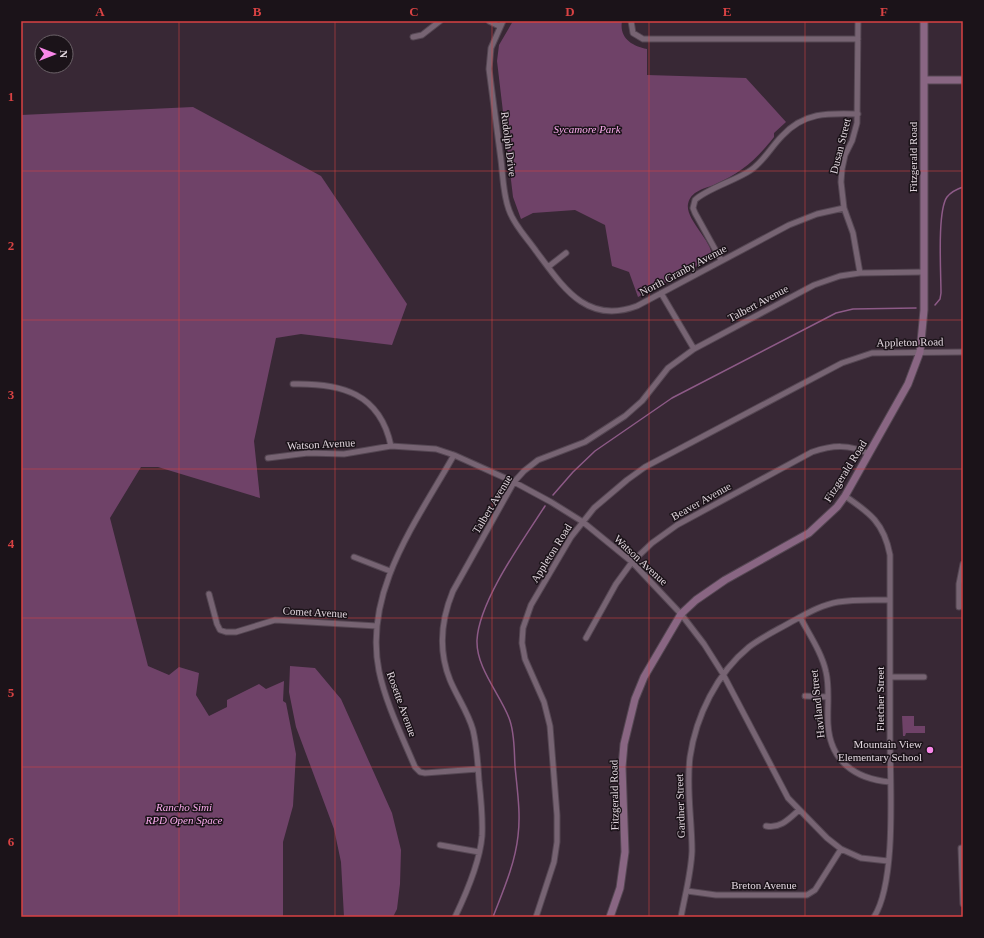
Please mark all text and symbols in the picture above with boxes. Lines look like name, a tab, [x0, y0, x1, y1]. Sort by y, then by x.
text: A	[95, 4, 105, 19]
text: B	[253, 4, 262, 19]
text: C	[409, 4, 419, 19]
text: D	[565, 4, 575, 19]
text: E	[723, 4, 731, 19]
text: F	[880, 4, 888, 19]
north arrow	[34, 34, 74, 74]
text: N	[58, 50, 70, 58]
text: 1	[8, 89, 14, 104]
street label: Rudolph Drive	[499, 111, 519, 177]
street label: Dusan Street	[827, 117, 853, 175]
street label: Fitzgerald Road	[907, 121, 919, 192]
park label: Sycamore Park	[553, 123, 622, 135]
text: 2	[8, 238, 14, 253]
street label: North Granby Avenue	[637, 242, 729, 298]
street label: Talbert Avenue	[726, 282, 790, 324]
street label: Appleton Road	[876, 335, 944, 349]
text: 3	[8, 387, 15, 402]
street label: Watson Avenue	[287, 436, 356, 452]
street label: Fitzgerald Road	[821, 437, 869, 504]
street label: Talbert Avenue	[470, 472, 514, 536]
street label: Beaver Avenue	[669, 480, 733, 522]
street label: Appleton Road	[528, 521, 574, 585]
street label: Watson Avenue	[612, 532, 670, 588]
text: 4	[8, 536, 15, 551]
street label: Comet Avenue	[282, 604, 348, 620]
street label: Fletcher Street	[874, 667, 886, 731]
street label: Haviland Street	[807, 669, 827, 739]
street label: Rosette Avenue	[385, 670, 419, 738]
text: 5	[8, 685, 15, 700]
place label: Mountain View Elementary School	[838, 738, 922, 763]
marker: Mountain View Elementary School	[925, 745, 935, 755]
street label: Fitzgerald Road	[607, 759, 621, 830]
street label: Gardner Street	[673, 774, 687, 838]
park label: Rancho Simi RPD Open Space	[145, 801, 223, 826]
text: 6	[8, 834, 15, 849]
street label: Breton Avenue	[731, 879, 797, 891]

